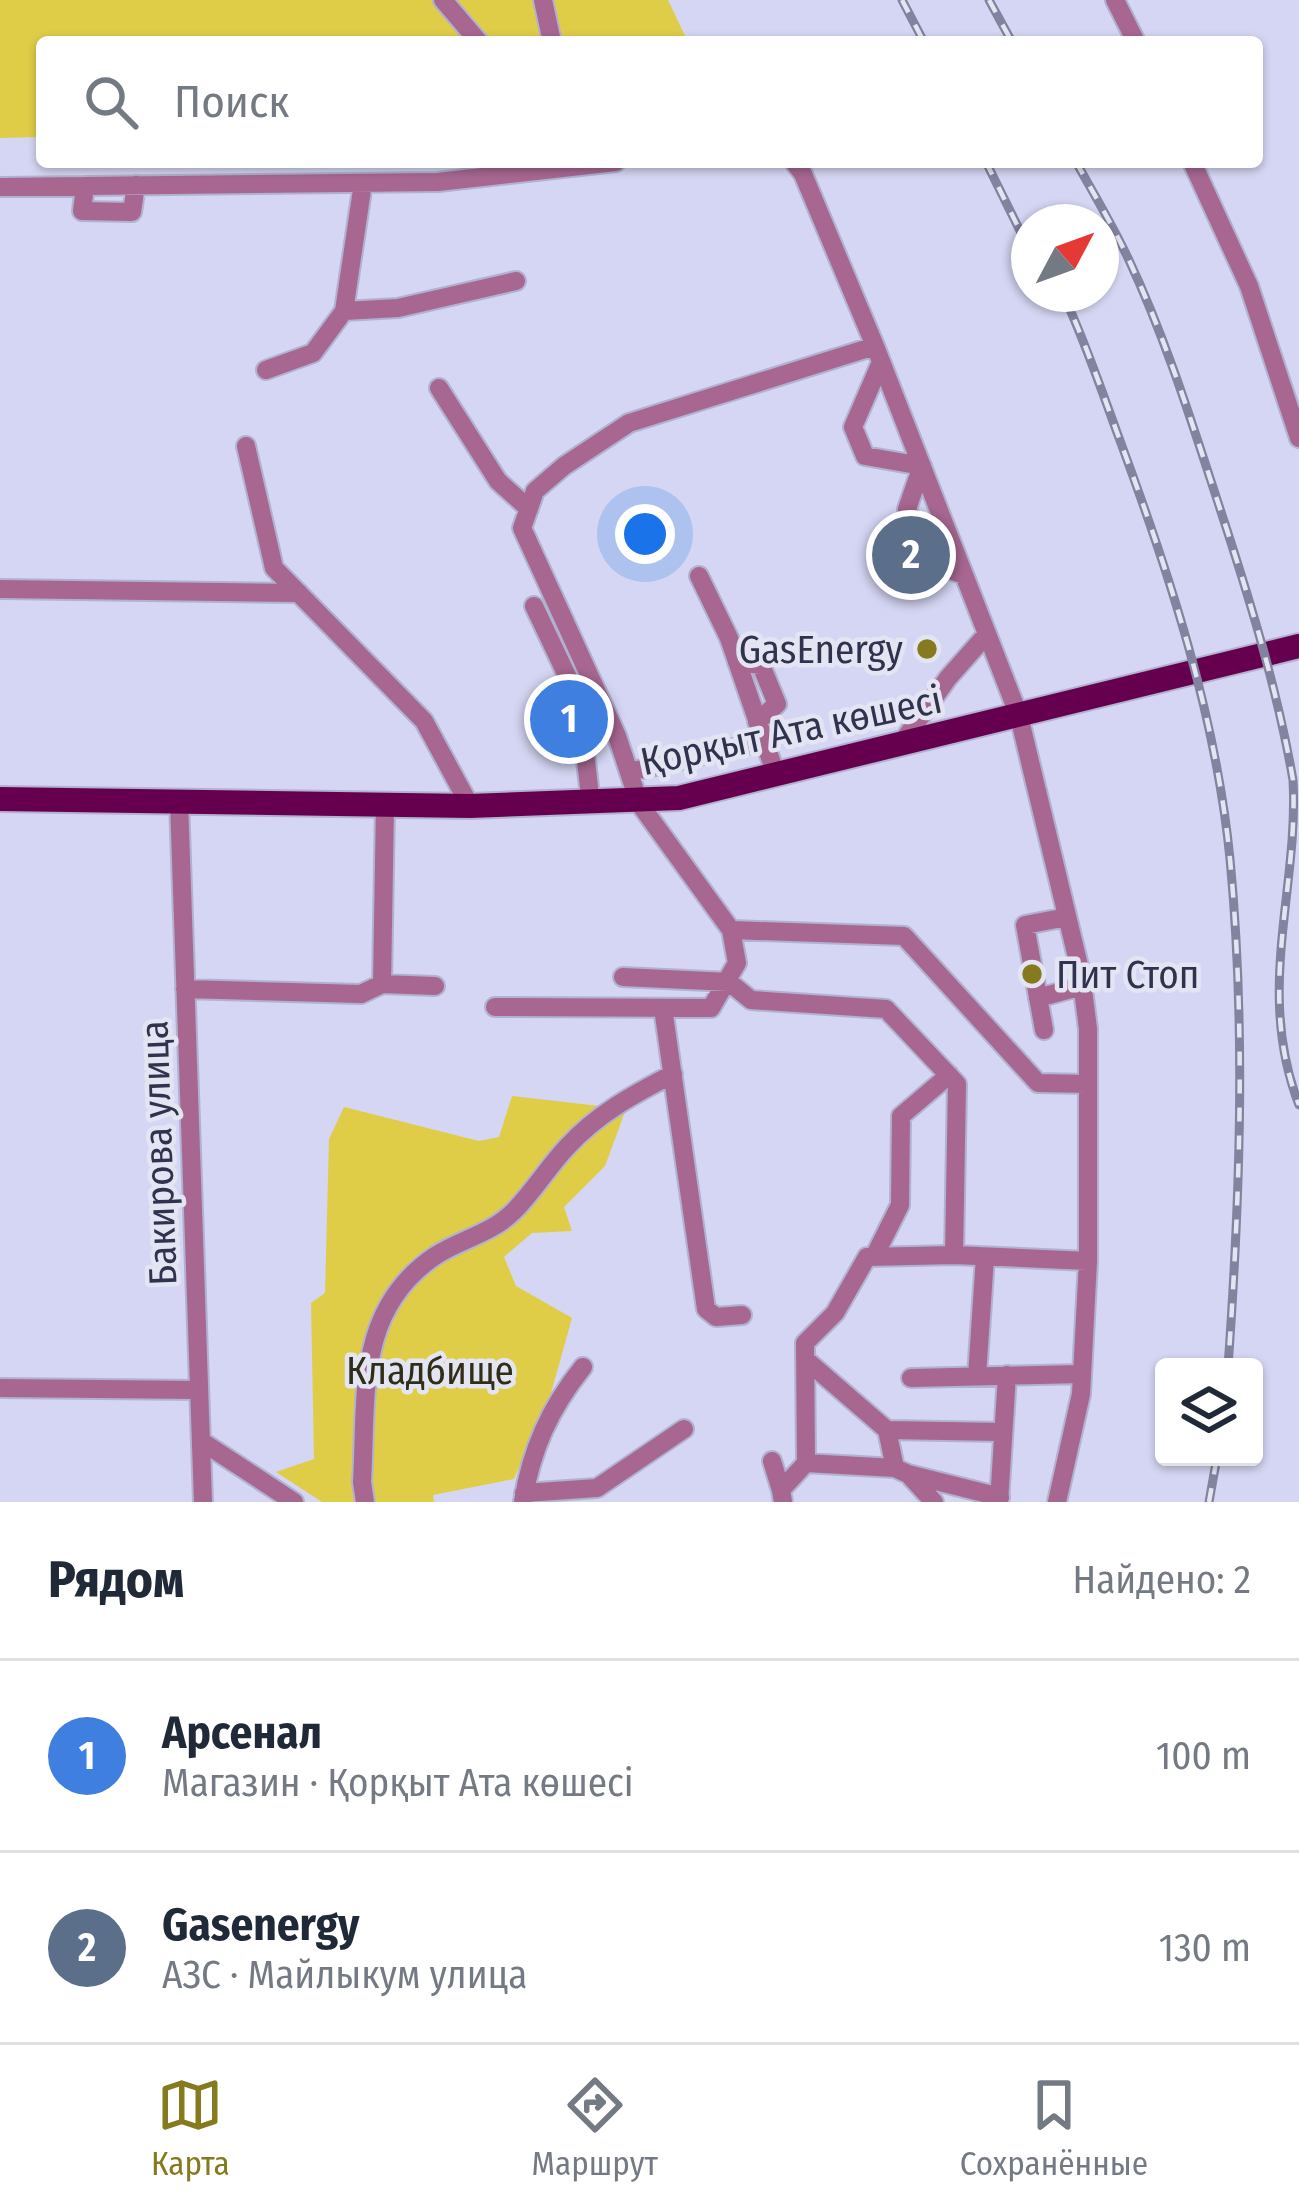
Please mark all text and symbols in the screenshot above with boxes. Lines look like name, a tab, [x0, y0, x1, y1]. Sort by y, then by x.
search box	[36, 36, 1263, 168]
icon: search	[78, 69, 144, 135]
text: Поиск	[174, 75, 289, 129]
north arrow	[1011, 204, 1119, 312]
your location	[615, 504, 675, 564]
pin: 2	[872, 510, 950, 600]
place label: GasEnergy	[739, 627, 904, 673]
marker: GasEnergy	[914, 636, 940, 662]
pin: 1	[530, 674, 608, 764]
street label: Қорқыт Ата көшесі	[637, 677, 946, 785]
place label: Пит Стоп	[1056, 952, 1199, 998]
marker: Пит Стоп	[1019, 961, 1045, 987]
street label: Бакирова улица	[131, 1020, 187, 1286]
park label: Кладбище	[346, 1348, 514, 1394]
map controls	[1155, 1358, 1263, 1466]
button: layers	[1155, 1358, 1263, 1466]
text: Рядом	[48, 1549, 184, 1611]
text: Найдено: 2	[1073, 1557, 1251, 1603]
text: Арсенал	[162, 1706, 322, 1760]
text: 1	[79, 1733, 95, 1779]
text: 100 m	[1156, 1733, 1251, 1779]
text: Магазин · Қорқыт Ата көшесі	[162, 1760, 634, 1806]
text: Gasenergy	[162, 1898, 359, 1952]
text: 2	[78, 1925, 96, 1971]
text: 130 m	[1159, 1925, 1251, 1971]
text: АЗС · Майлыкум улица	[162, 1952, 527, 1998]
tab: Карта	[151, 2072, 230, 2184]
tab: Маршрут	[532, 2072, 658, 2184]
tab: Сохранённые	[960, 2072, 1148, 2184]

